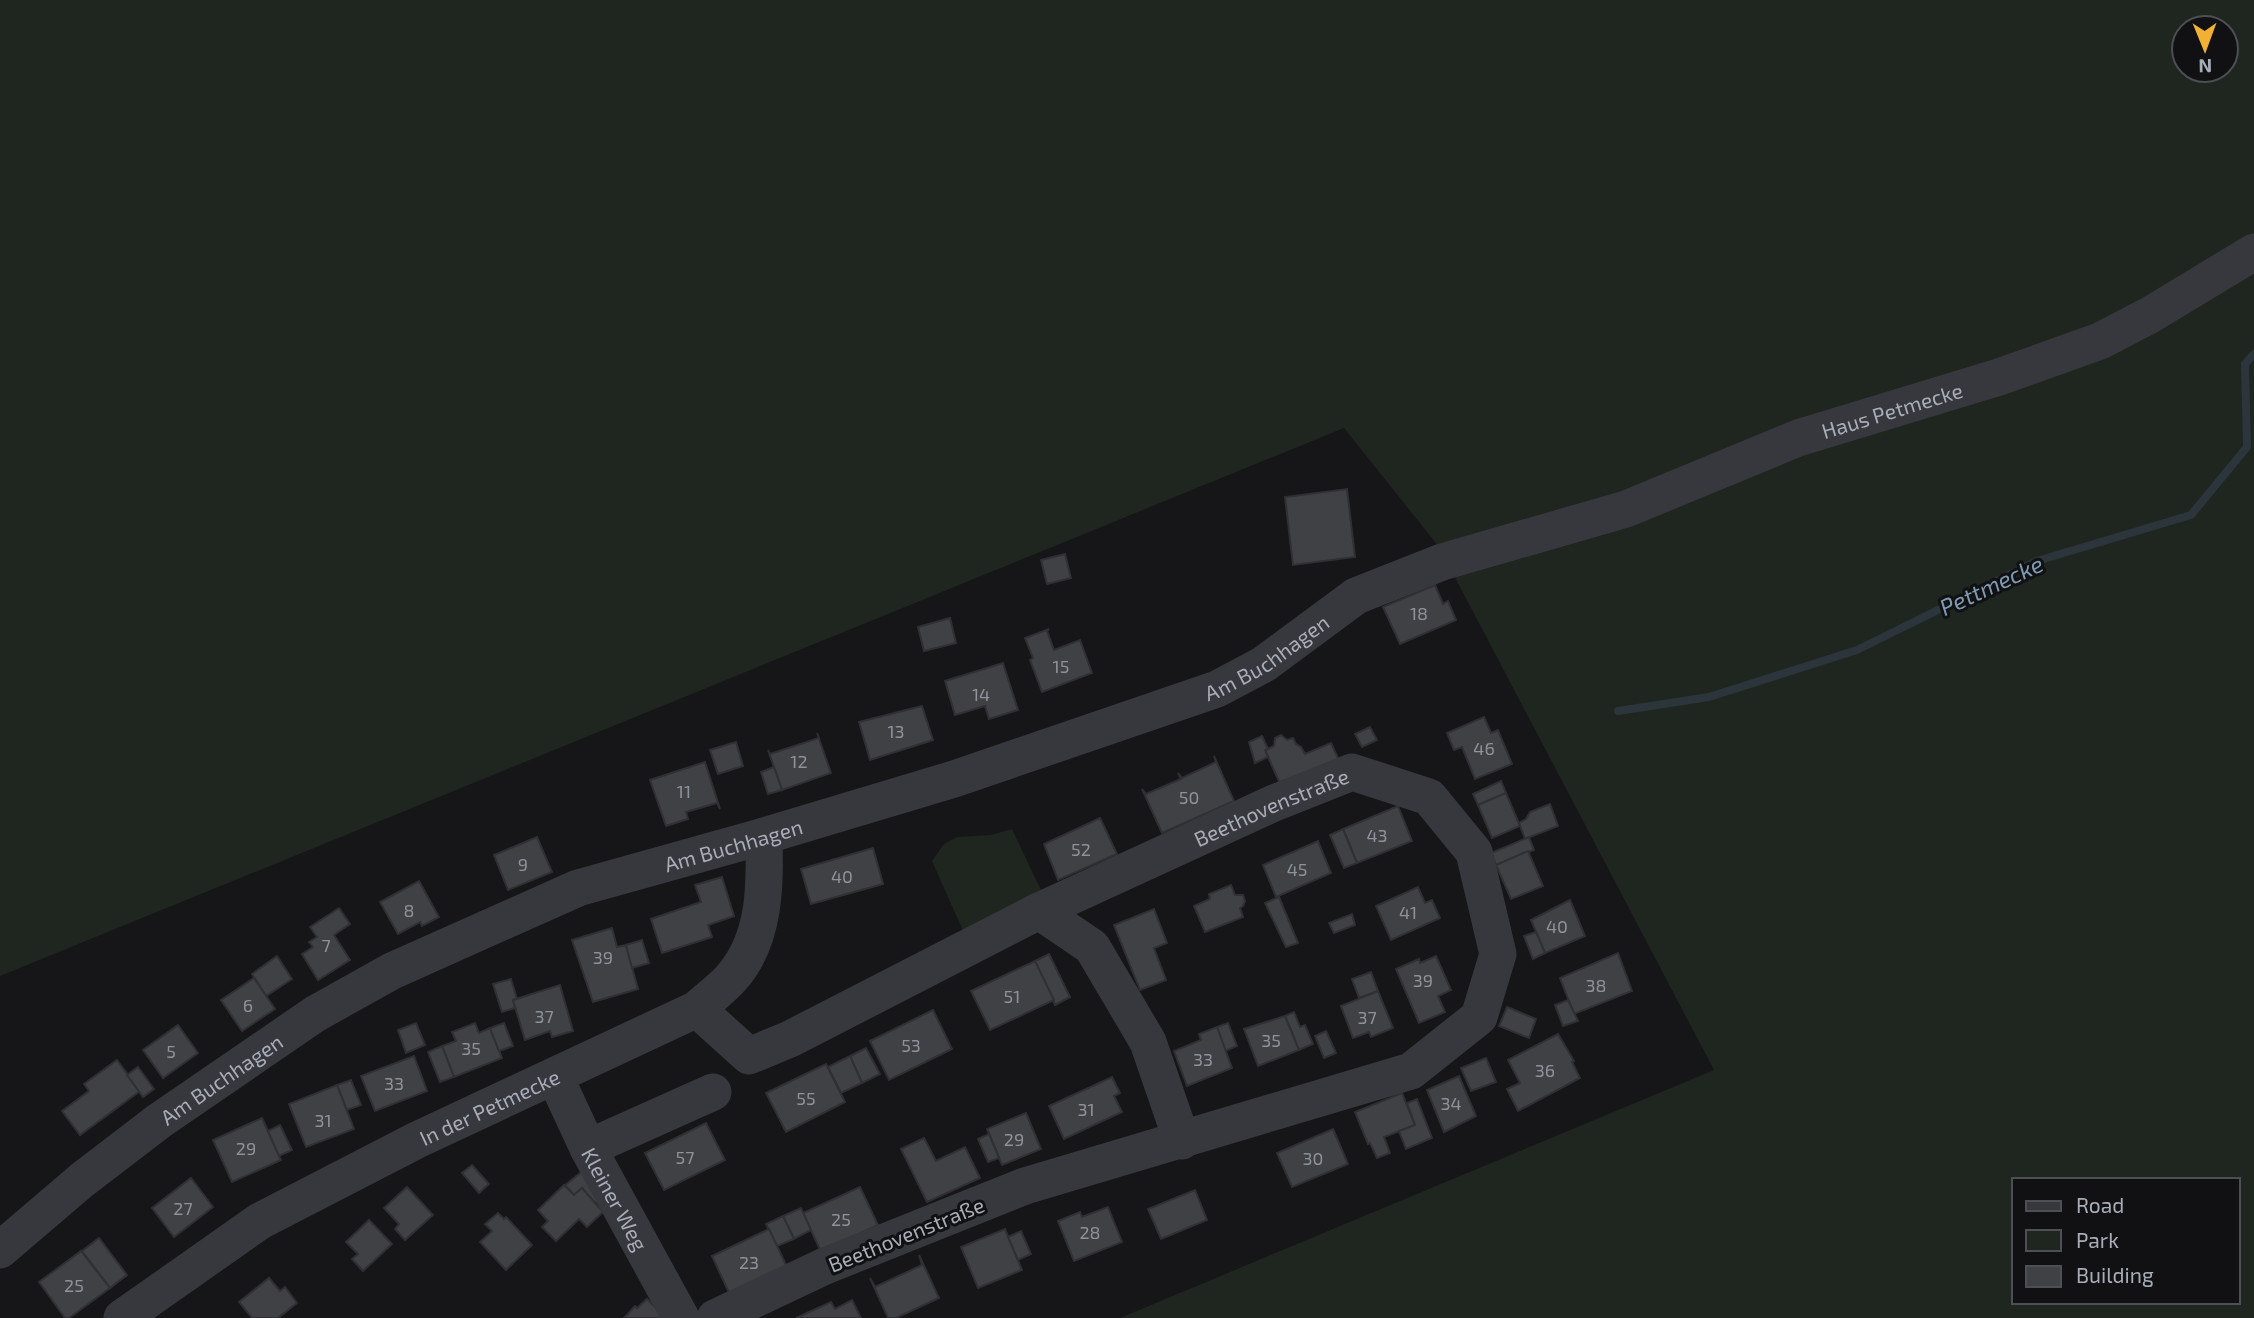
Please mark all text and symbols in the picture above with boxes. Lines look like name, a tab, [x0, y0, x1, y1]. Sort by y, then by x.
north arrow	[2170, 14, 2240, 84]
text: N	[2198, 55, 2212, 78]
street label: Haus Petmecke	[1818, 376, 1965, 443]
water label: Pettmecke	[1935, 549, 2047, 621]
house number: 18	[1410, 602, 1428, 624]
street label: Am Buchhagen	[1201, 608, 1333, 705]
house number: 15	[1053, 655, 1069, 677]
house number: 14	[972, 683, 990, 705]
house number: 13	[887, 720, 905, 742]
house number: 46	[1473, 737, 1495, 759]
house number: 12	[790, 750, 808, 772]
street label: Beethovenstraße	[1190, 762, 1352, 851]
house number: 11	[677, 780, 691, 802]
house number: 50	[1179, 786, 1199, 808]
street label: Am Buchhagen	[661, 813, 805, 876]
house number: 43	[1366, 824, 1388, 846]
house number: 52	[1071, 838, 1091, 860]
house number: 9	[518, 853, 528, 875]
house number: 45	[1287, 858, 1307, 880]
house number: 40	[831, 865, 853, 887]
house number: 8	[404, 899, 414, 921]
house number: 41	[1399, 901, 1417, 923]
house number: 40	[1546, 915, 1568, 937]
house number: 7	[321, 934, 331, 956]
house number: 39	[593, 946, 613, 968]
house number: 39	[1413, 969, 1433, 991]
house number: 38	[1586, 974, 1606, 996]
house number: 51	[1004, 985, 1020, 1007]
house number: 6	[243, 994, 253, 1016]
house number: 37	[534, 1005, 554, 1027]
house number: 37	[1357, 1006, 1377, 1028]
street label: Am Buchhagen	[155, 1028, 287, 1129]
house number: 35	[1261, 1029, 1281, 1051]
house number: 53	[901, 1034, 921, 1056]
house number: 35	[461, 1037, 481, 1059]
house number: 5	[166, 1040, 176, 1062]
house number: 33	[1193, 1048, 1213, 1070]
house number: 36	[1535, 1059, 1555, 1081]
street label: In der Petmecke	[415, 1063, 563, 1150]
house number: 33	[384, 1072, 404, 1094]
house number: 55	[796, 1087, 816, 1109]
house number: 34	[1440, 1092, 1462, 1114]
house number: 31	[1077, 1098, 1095, 1120]
house number: 31	[314, 1109, 332, 1131]
house number: 29	[1004, 1128, 1024, 1150]
house number: 29	[236, 1137, 256, 1159]
street label: Kleiner Weg	[577, 1143, 654, 1255]
house number: 57	[676, 1146, 694, 1168]
house number: 30	[1303, 1147, 1323, 1169]
legend	[2012, 1178, 2240, 1304]
street label: Beethovenstraße	[824, 1191, 988, 1277]
text: Road	[2076, 1192, 2124, 1217]
house number: 27	[173, 1197, 193, 1219]
house number: 25	[831, 1208, 851, 1230]
house number: 28	[1079, 1221, 1101, 1243]
text: Park	[2076, 1227, 2119, 1252]
house number: 23	[739, 1251, 759, 1273]
text: Building	[2076, 1262, 2154, 1287]
house number: 25	[64, 1274, 84, 1296]

